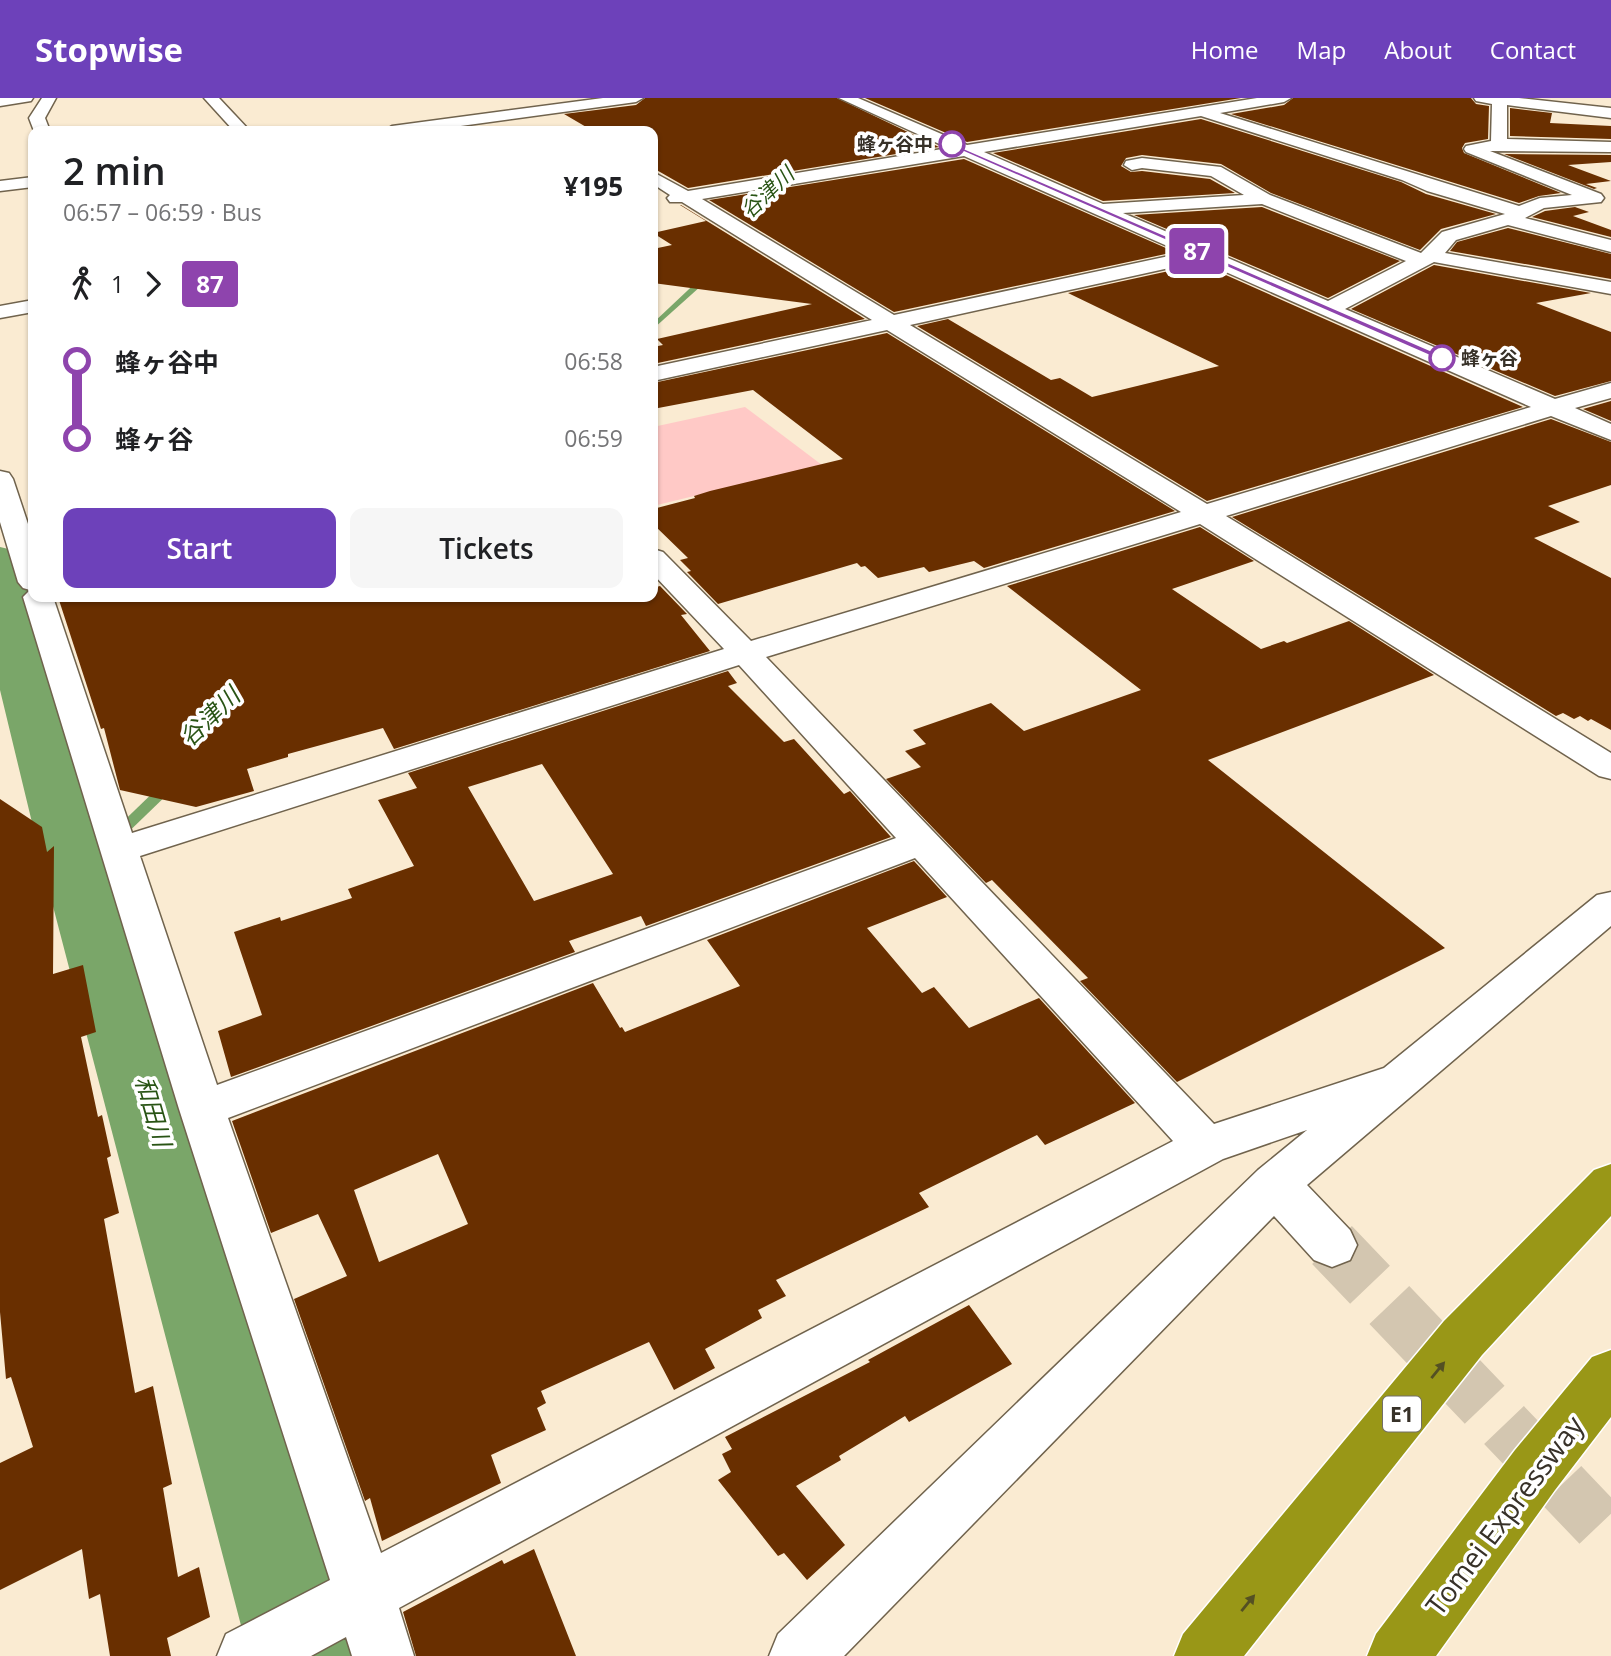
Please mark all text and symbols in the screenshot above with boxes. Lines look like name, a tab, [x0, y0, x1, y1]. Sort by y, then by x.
text: Stopwise	[35, 27, 183, 72]
text: Home	[1191, 33, 1259, 66]
text: Map	[1297, 33, 1346, 66]
text: About	[1384, 33, 1452, 66]
text: Contact	[1490, 33, 1576, 66]
place label: 蜂ヶ谷中	[857, 131, 933, 157]
marker: 蜂ヶ谷中	[939, 131, 965, 157]
text: 2 min	[63, 144, 166, 196]
water label: 谷津川	[734, 159, 801, 224]
text: ¥195	[564, 168, 623, 204]
text: 06:57 – 06:59 · Bus	[63, 196, 262, 228]
line badge: 87	[1166, 228, 1228, 274]
text: 87	[1183, 234, 1211, 267]
icon: walk	[63, 265, 101, 303]
icon: forward	[134, 265, 172, 303]
text: 87	[196, 267, 224, 300]
text: 1	[111, 268, 124, 300]
text: 蜂ヶ谷中	[115, 344, 219, 380]
text: 06:58	[564, 345, 623, 377]
marker: 蜂ヶ谷	[1429, 345, 1455, 371]
place label: 蜂ヶ谷	[1461, 345, 1518, 371]
text: 蜂ヶ谷	[115, 421, 193, 457]
text: 06:59	[564, 422, 623, 454]
button: Start	[63, 508, 336, 588]
button: Tickets	[350, 508, 623, 588]
water label: 谷津川	[172, 677, 249, 753]
water label: 和田川	[128, 1072, 181, 1153]
one-way arrow	[1430, 1361, 1445, 1378]
road number: E1	[1383, 1396, 1421, 1432]
street label: Tomei Expressway	[1416, 1407, 1592, 1623]
one-way arrow	[1240, 1595, 1255, 1612]

